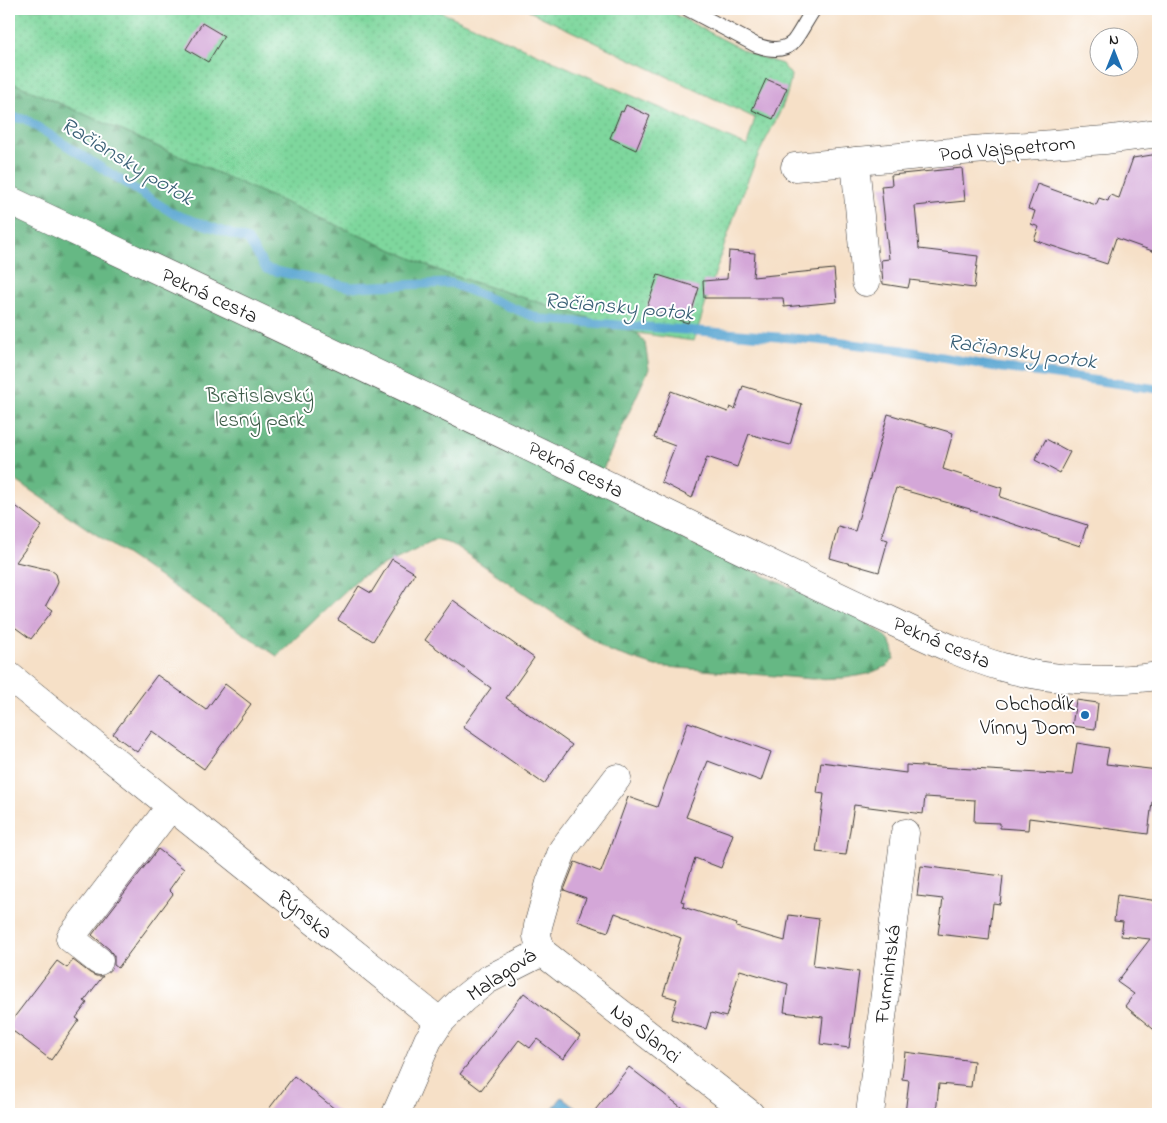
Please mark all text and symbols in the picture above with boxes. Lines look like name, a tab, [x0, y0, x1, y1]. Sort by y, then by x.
north arrow	[1090, 28, 1140, 78]
text: N	[1109, 30, 1119, 51]
water label: Račiansky potok	[54, 110, 200, 216]
street label: Pod Vajspetrom	[938, 129, 1077, 171]
street label: Pekná cesta	[156, 261, 262, 332]
water label: Račiansky potok	[542, 285, 696, 331]
water label: Račiansky potok	[945, 327, 1100, 379]
park label: Bratislavský lesný park	[205, 382, 314, 438]
street label: Pekná cesta	[522, 435, 628, 507]
street label: Pekná cesta	[888, 610, 995, 678]
place label: Obchodík Vínny Dom	[979, 690, 1076, 746]
marker: Obchodík Vínny Dom	[1079, 709, 1091, 721]
street label: Rýnska	[268, 883, 338, 949]
street label: Furmintská	[868, 923, 910, 1026]
street label: Malagová	[461, 941, 544, 1012]
street label: Na Slanci	[603, 997, 687, 1072]

